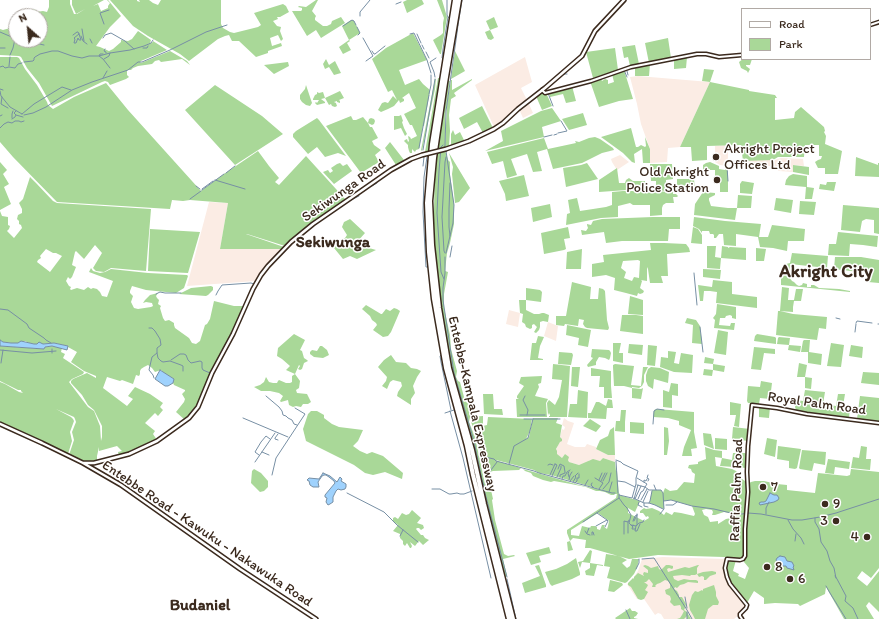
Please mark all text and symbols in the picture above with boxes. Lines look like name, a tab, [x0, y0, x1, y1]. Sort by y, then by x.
north arrow	[8, 8, 48, 48]
legend	[741, 8, 871, 60]
text: N	[17, 10, 29, 25]
text: Road	[779, 17, 805, 31]
text: Park	[779, 37, 803, 51]
place label: Akright Project Offices Ltd	[724, 141, 815, 174]
marker: Akright Project Offices Ltd	[711, 152, 721, 162]
street label: Sekiwunga Road	[299, 156, 389, 226]
place label: Old Akright Police Station	[626, 164, 709, 196]
marker: Old Akright Police Station	[712, 175, 722, 185]
district label: Sekiwunga	[296, 233, 370, 253]
district label: Akright City	[779, 261, 873, 283]
street label: Entebbe-Kampala Expressway	[444, 315, 500, 493]
street label: Royal Palm Road	[767, 389, 867, 419]
street label: Raffia Palm Road	[727, 438, 747, 542]
street label: Entebbe Road - Kawuku - Nakawuka Road	[99, 457, 315, 611]
place label: 7	[771, 479, 778, 495]
marker: 7	[758, 482, 768, 492]
place label: 9	[833, 496, 840, 512]
marker: 9	[820, 499, 830, 509]
place label: 3	[820, 513, 828, 529]
marker: 3	[831, 516, 841, 526]
place label: 4	[851, 529, 859, 545]
marker: 4	[862, 532, 872, 542]
place label: 8	[775, 559, 783, 575]
marker: 8	[762, 562, 772, 572]
place label: 6	[798, 571, 805, 587]
marker: 6	[785, 574, 795, 584]
district label: Budaniel	[170, 596, 230, 616]

